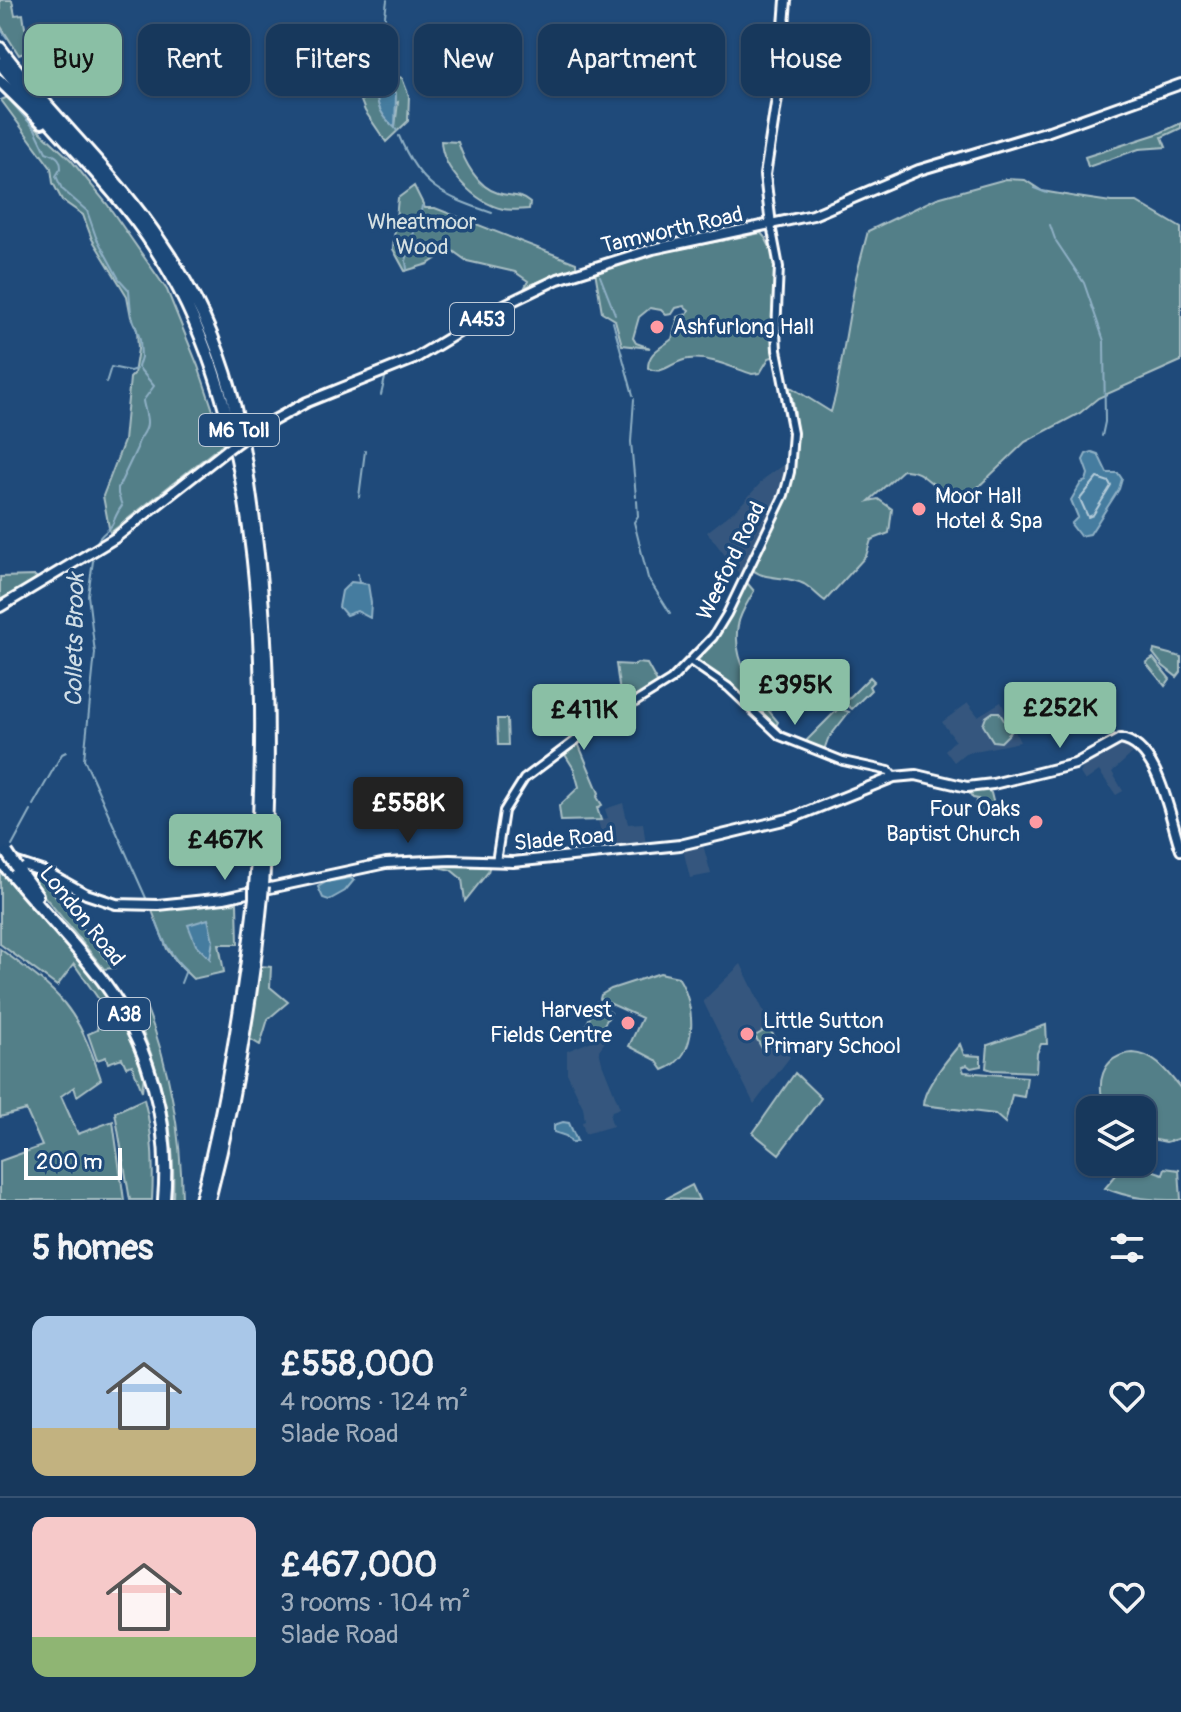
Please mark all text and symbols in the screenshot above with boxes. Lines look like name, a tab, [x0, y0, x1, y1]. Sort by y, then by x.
chip: Buy	[24, 24, 122, 96]
chip: Rent	[138, 24, 250, 96]
chip: Filters	[266, 24, 398, 96]
chip: New	[414, 24, 522, 96]
chip: Apartment	[538, 24, 725, 96]
chip: House	[741, 24, 870, 96]
street label: Tamworth Road	[598, 200, 746, 260]
park label: Wheatmoor Wood	[367, 208, 477, 261]
road number: A453	[450, 303, 514, 335]
place label: Ashfurlong Hall	[673, 313, 814, 341]
marker: Ashfurlong Hall	[648, 318, 666, 336]
road number: M6 Toll	[199, 414, 279, 446]
place label: Moor Hall Hotel & Spa	[935, 482, 1042, 535]
street label: Weeford Road	[690, 497, 772, 625]
marker: Moor Hall Hotel & Spa	[910, 500, 928, 518]
water label: Collets Brook	[59, 571, 91, 707]
pin: £395K	[739, 659, 851, 727]
text: £395K	[758, 669, 832, 701]
pin: £252K	[1004, 682, 1116, 750]
pin: £411K	[528, 684, 640, 752]
text: £252K	[1022, 692, 1098, 724]
text: £411K	[550, 694, 618, 726]
pin: £558K	[352, 777, 464, 845]
text: £558K	[371, 787, 445, 819]
place label: Four Oaks Baptist Church	[886, 795, 1020, 848]
marker: Four Oaks Baptist Church	[1027, 813, 1045, 831]
pin: £467K	[169, 814, 281, 882]
street label: Slade Road	[513, 821, 615, 857]
text: £467K	[187, 824, 263, 856]
street label: London Road	[33, 860, 131, 972]
place label: Harvest Fields Centre	[490, 996, 612, 1049]
road number: A38	[98, 998, 150, 1030]
place label: Little Sutton Primary School	[763, 1007, 901, 1060]
marker: Harvest Fields Centre	[619, 1014, 637, 1032]
marker: Little Sutton Primary School	[738, 1025, 756, 1043]
map controls	[1076, 1096, 1156, 1176]
button: layers	[1076, 1096, 1156, 1176]
scale bar	[24, 1144, 122, 1180]
text: 200 m	[36, 1148, 103, 1176]
icon: filters	[1105, 1226, 1149, 1270]
text: 5 homes	[32, 1227, 153, 1270]
text: £558,000	[280, 1343, 434, 1386]
icon: home	[96, 1348, 192, 1444]
icon: heart	[1105, 1374, 1149, 1418]
text: 4 rooms · 124 m²	[280, 1386, 468, 1418]
text: Slade Road	[280, 1418, 399, 1450]
text: £467,000	[280, 1544, 437, 1587]
icon: home	[96, 1549, 192, 1645]
icon: heart	[1105, 1575, 1149, 1619]
text: 3 rooms · 104 m²	[280, 1587, 471, 1619]
text: Slade Road	[280, 1619, 399, 1651]

